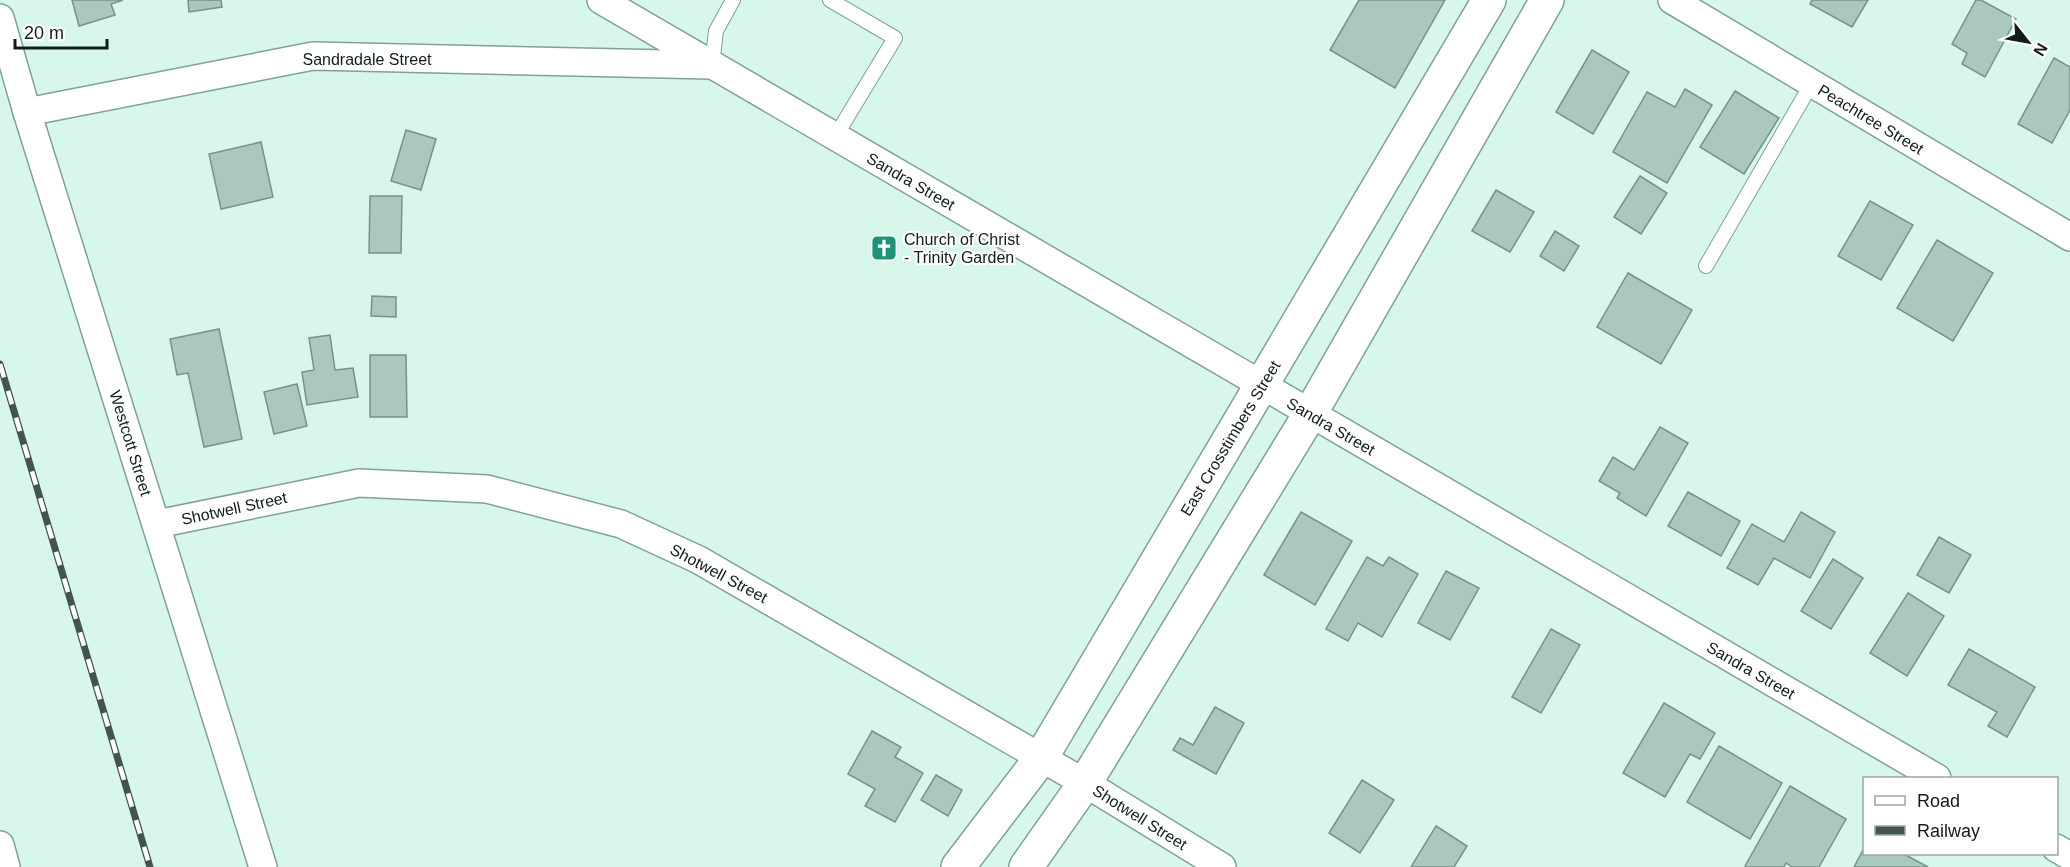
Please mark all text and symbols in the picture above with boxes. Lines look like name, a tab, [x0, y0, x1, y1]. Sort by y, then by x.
scale bar	[15, 12, 106, 50]
north arrow	[1998, 12, 2058, 72]
text: 20 m	[24, 23, 64, 43]
text: N	[2030, 40, 2051, 59]
street label: Sandradale Street	[303, 51, 432, 68]
street label: Peachtree Street	[1815, 81, 1927, 158]
street label: Sandra Street	[864, 149, 958, 214]
place label: Church of Christ - Trinity Garden	[904, 231, 1020, 266]
church icon: Church of Christ - Trinity Garden	[869, 233, 899, 263]
street label: East Crosstimbers Street	[1177, 357, 1284, 519]
street label: Westcott Street	[106, 389, 155, 498]
street label: Sandra Street	[1284, 394, 1378, 459]
street label: Shotwell Street	[180, 489, 289, 528]
street label: Shotwell Street	[667, 541, 771, 606]
street label: Sandra Street	[1704, 638, 1798, 703]
legend	[1863, 777, 2058, 855]
street label: Shotwell Street	[1090, 782, 1190, 853]
text: Road	[1917, 791, 1960, 811]
text: Railway	[1917, 821, 1980, 841]

